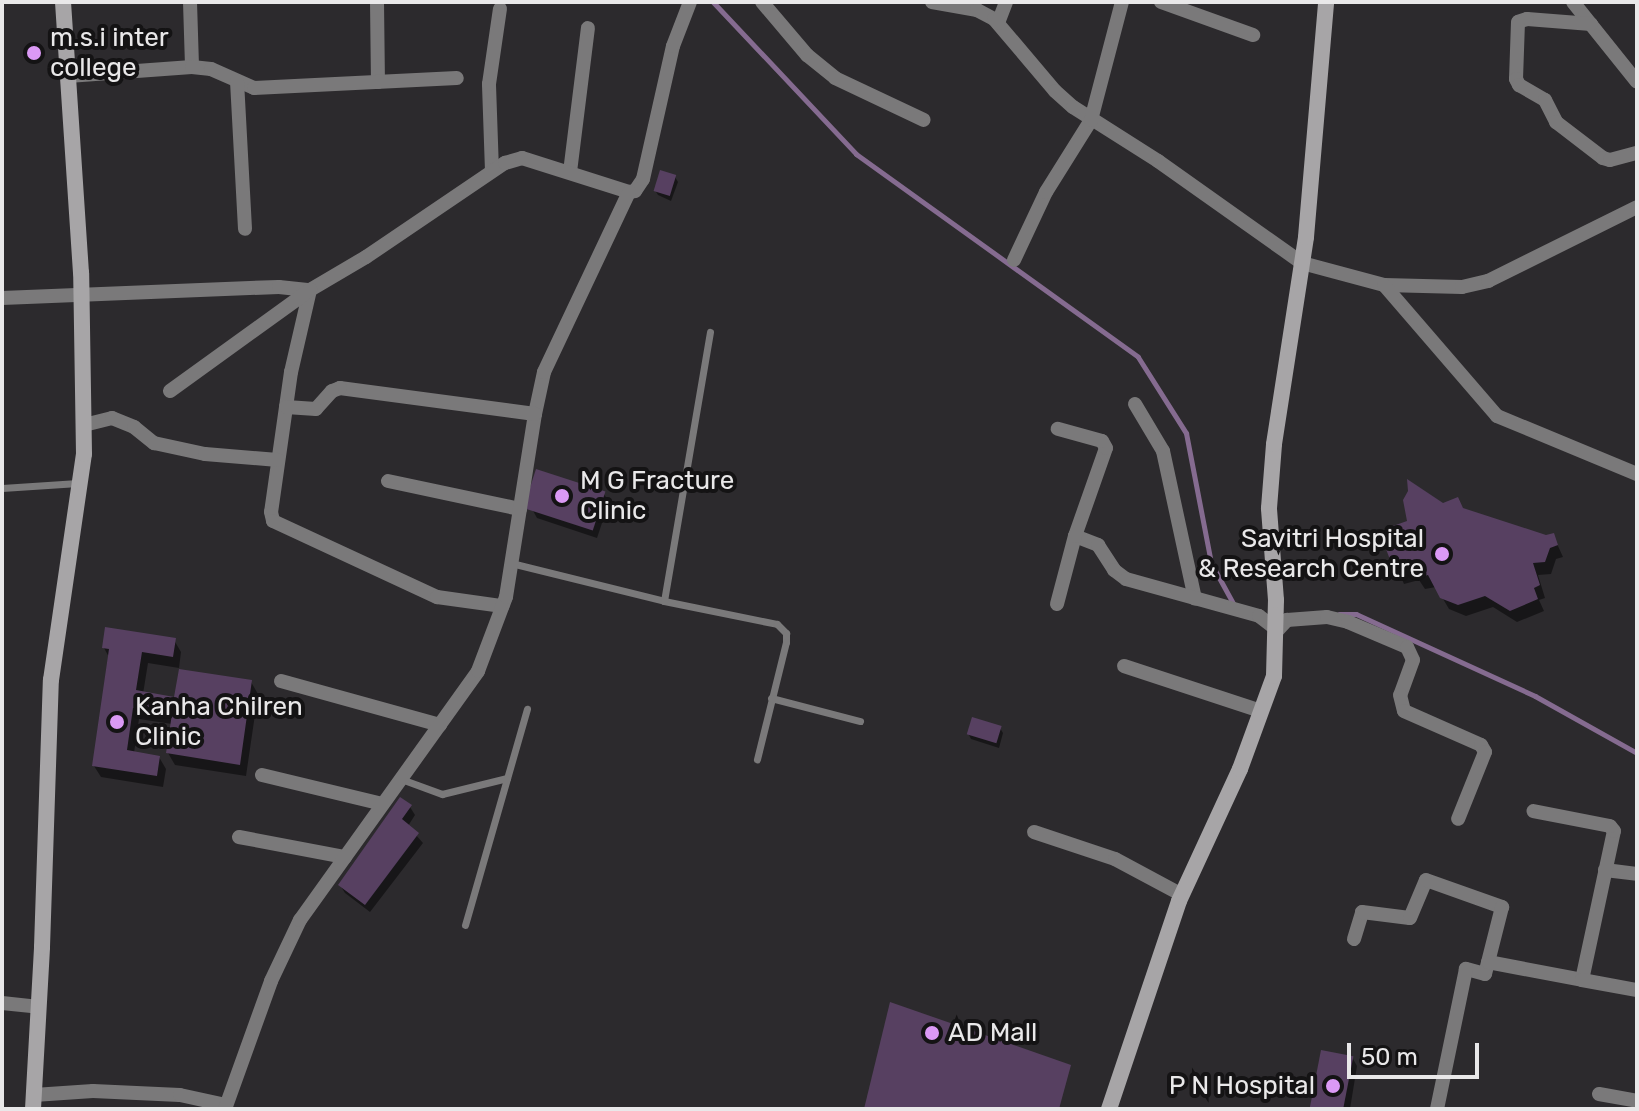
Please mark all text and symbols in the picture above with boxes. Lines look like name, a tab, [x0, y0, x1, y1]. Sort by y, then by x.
place label: m.s.i inter college	[50, 22, 169, 84]
marker: m.s.i inter college	[25, 44, 43, 62]
place label: M G Fracture Clinic	[580, 465, 734, 526]
marker: M G Fracture Clinic	[551, 485, 573, 507]
place label: Savitri Hospital & Research Centre	[1198, 523, 1424, 584]
marker: Savitri Hospital & Research Centre	[1431, 543, 1453, 565]
place label: Kanha Chilren Clinic	[135, 691, 303, 752]
marker: Kanha Chilren Clinic	[106, 711, 128, 733]
place label: AD Mall	[948, 1017, 1037, 1049]
marker: AD Mall	[923, 1024, 941, 1042]
scale bar	[1351, 1027, 1483, 1077]
text: 50 m	[1361, 1043, 1418, 1071]
place label: P N Hospital	[1168, 1070, 1315, 1102]
marker: P N Hospital	[1322, 1075, 1344, 1097]

